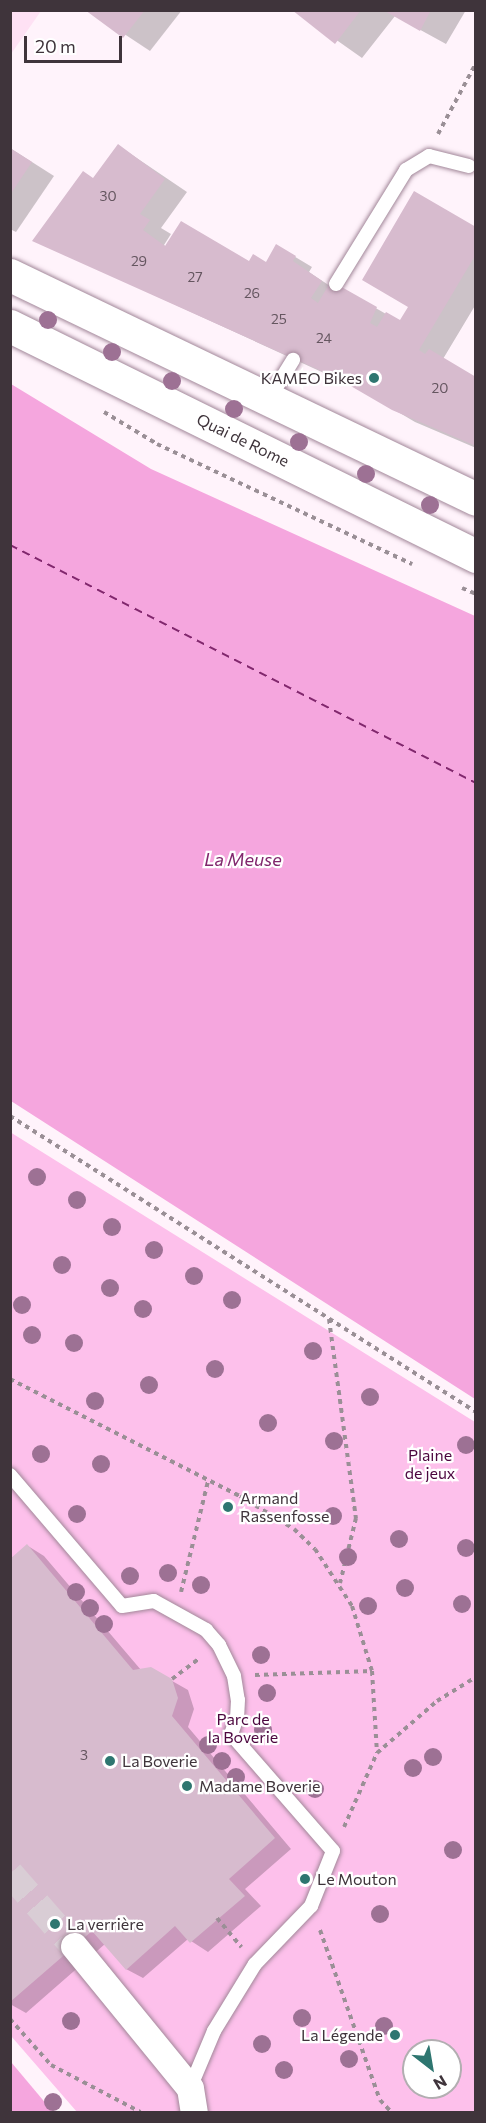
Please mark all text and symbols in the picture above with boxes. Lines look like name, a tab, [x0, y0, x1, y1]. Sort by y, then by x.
scale bar	[27, 24, 124, 62]
text: 20 m	[35, 35, 76, 57]
house number: 30	[99, 188, 117, 204]
house number: 29	[131, 253, 147, 269]
house number: 27	[187, 269, 203, 285]
house number: 26	[244, 285, 260, 301]
house number: 25	[271, 311, 287, 327]
house number: 24	[316, 330, 332, 346]
place label: KAMEO Bikes	[261, 368, 362, 388]
marker: KAMEO Bikes	[367, 371, 381, 385]
house number: 20	[432, 380, 448, 396]
street label: Quai de Rome	[194, 409, 292, 471]
water label: La Meuse	[204, 848, 282, 870]
park label: Plaine de jeux	[405, 1445, 455, 1483]
place label: Armand Rassenfosse	[240, 1488, 329, 1526]
marker: Armand Rassenfosse	[221, 1500, 235, 1514]
park label: Parc de la Boverie	[208, 1709, 278, 1747]
house number: 3	[80, 1747, 88, 1763]
place label: La Boverie	[122, 1751, 198, 1771]
marker: La Boverie	[103, 1754, 117, 1768]
place label: Madame Boverie	[199, 1776, 321, 1796]
marker: Madame Boverie	[180, 1779, 194, 1793]
place label: Le Mouton	[317, 1869, 397, 1889]
marker: Le Mouton	[298, 1872, 312, 1886]
place label: La verrière	[67, 1914, 144, 1934]
marker: La verrière	[48, 1917, 62, 1931]
place label: La Légende	[301, 2025, 383, 2045]
marker: La Légende	[388, 2028, 402, 2042]
north arrow	[402, 2039, 462, 2099]
text: N	[430, 2072, 451, 2094]

